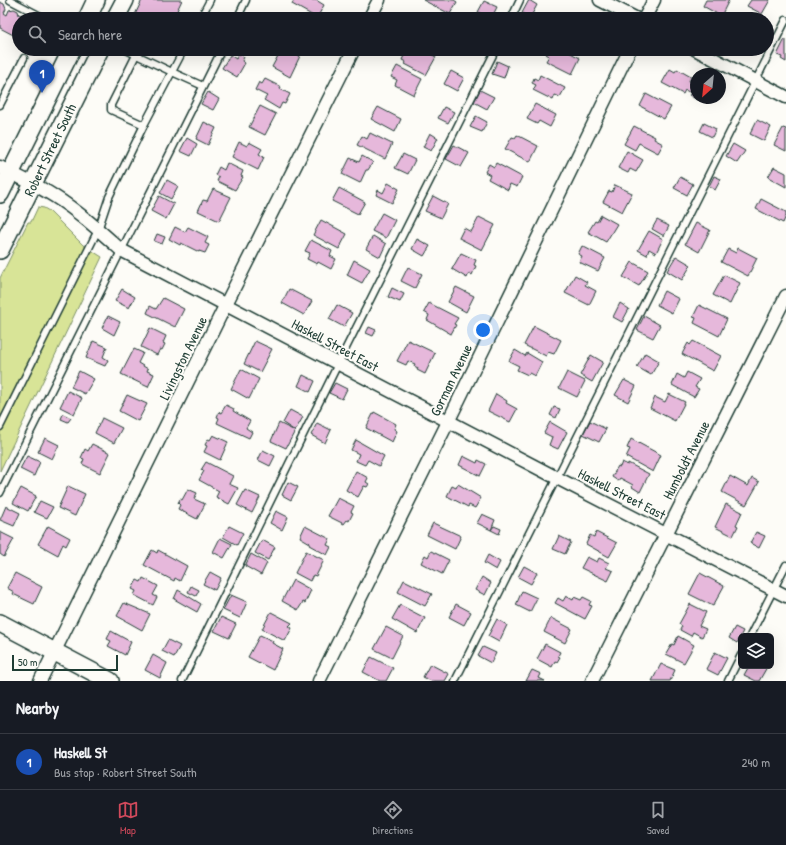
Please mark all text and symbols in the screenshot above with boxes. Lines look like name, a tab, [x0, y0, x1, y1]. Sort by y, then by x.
search box	[12, 12, 774, 56]
icon: search	[26, 23, 48, 45]
text: Search here	[58, 24, 122, 45]
pin: 1	[29, 60, 55, 93]
north arrow	[690, 68, 726, 104]
street label: Robert Street South	[19, 100, 80, 199]
street label: Livingston Avenue	[154, 313, 212, 403]
street label: Haskell Street East	[288, 314, 382, 376]
your location	[473, 320, 493, 340]
street label: Gorman Avenue	[425, 340, 476, 419]
street label: Humboldt Avenue	[658, 417, 714, 502]
street label: Haskell Street East	[575, 463, 669, 524]
map controls	[738, 633, 774, 669]
button: layers	[738, 633, 774, 669]
scale bar	[12, 653, 118, 672]
text: 50 m	[18, 655, 38, 669]
text: Nearby	[16, 696, 59, 719]
text: Haskell St	[54, 742, 107, 763]
text: 1	[27, 753, 31, 771]
text: 240 m	[741, 753, 770, 771]
text: Bus stop · Robert Street South	[54, 763, 196, 781]
tab: Map	[117, 799, 139, 837]
tab: Directions	[373, 799, 413, 837]
tab: Saved	[647, 799, 669, 837]

